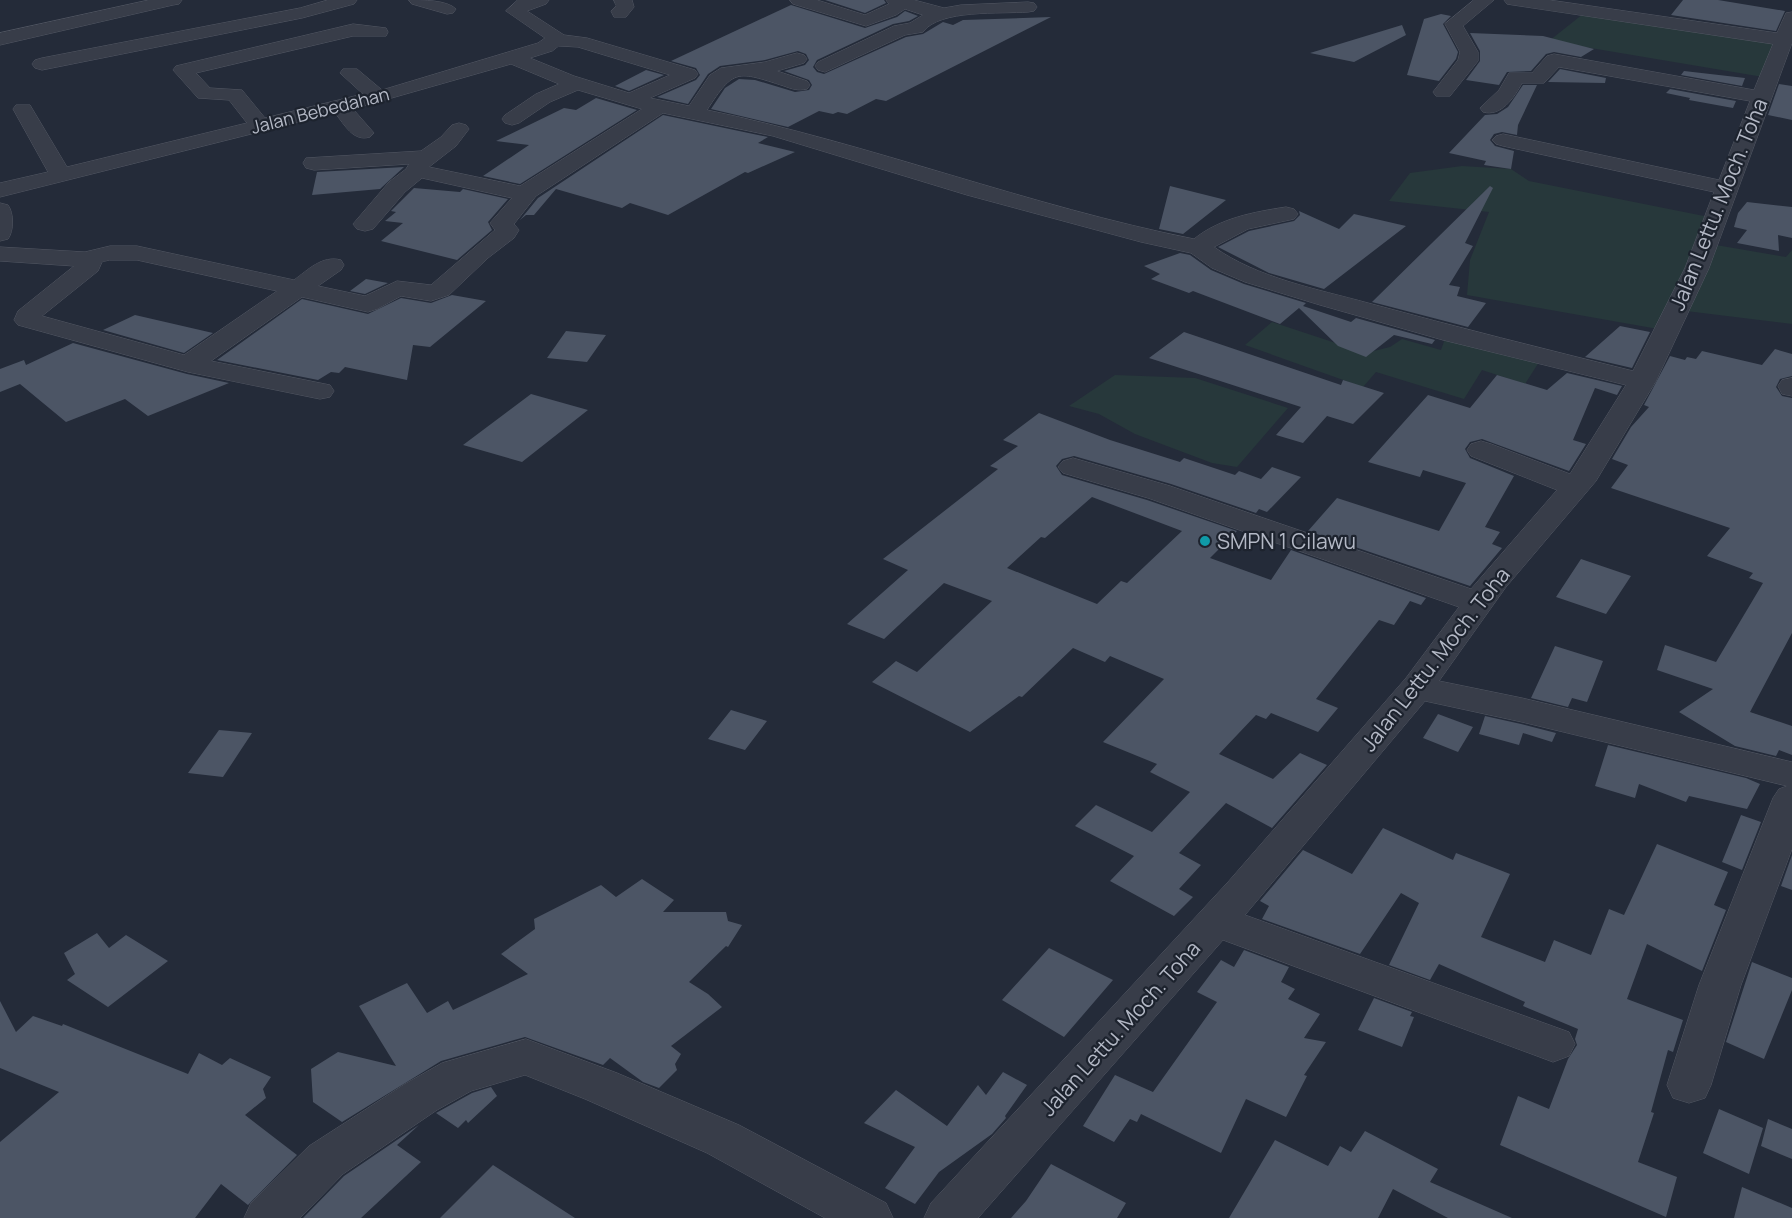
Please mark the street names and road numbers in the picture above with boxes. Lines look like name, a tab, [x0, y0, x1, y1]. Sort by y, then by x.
street label: Jalan Bebedahan	[248, 81, 392, 139]
street label: Jalan Lettu. Moch. Toha	[1663, 94, 1773, 314]
street label: Jalan Lettu. Moch. Toha	[1354, 561, 1516, 757]
street label: Jalan Lettu. Moch. Toha	[1034, 935, 1206, 1121]

